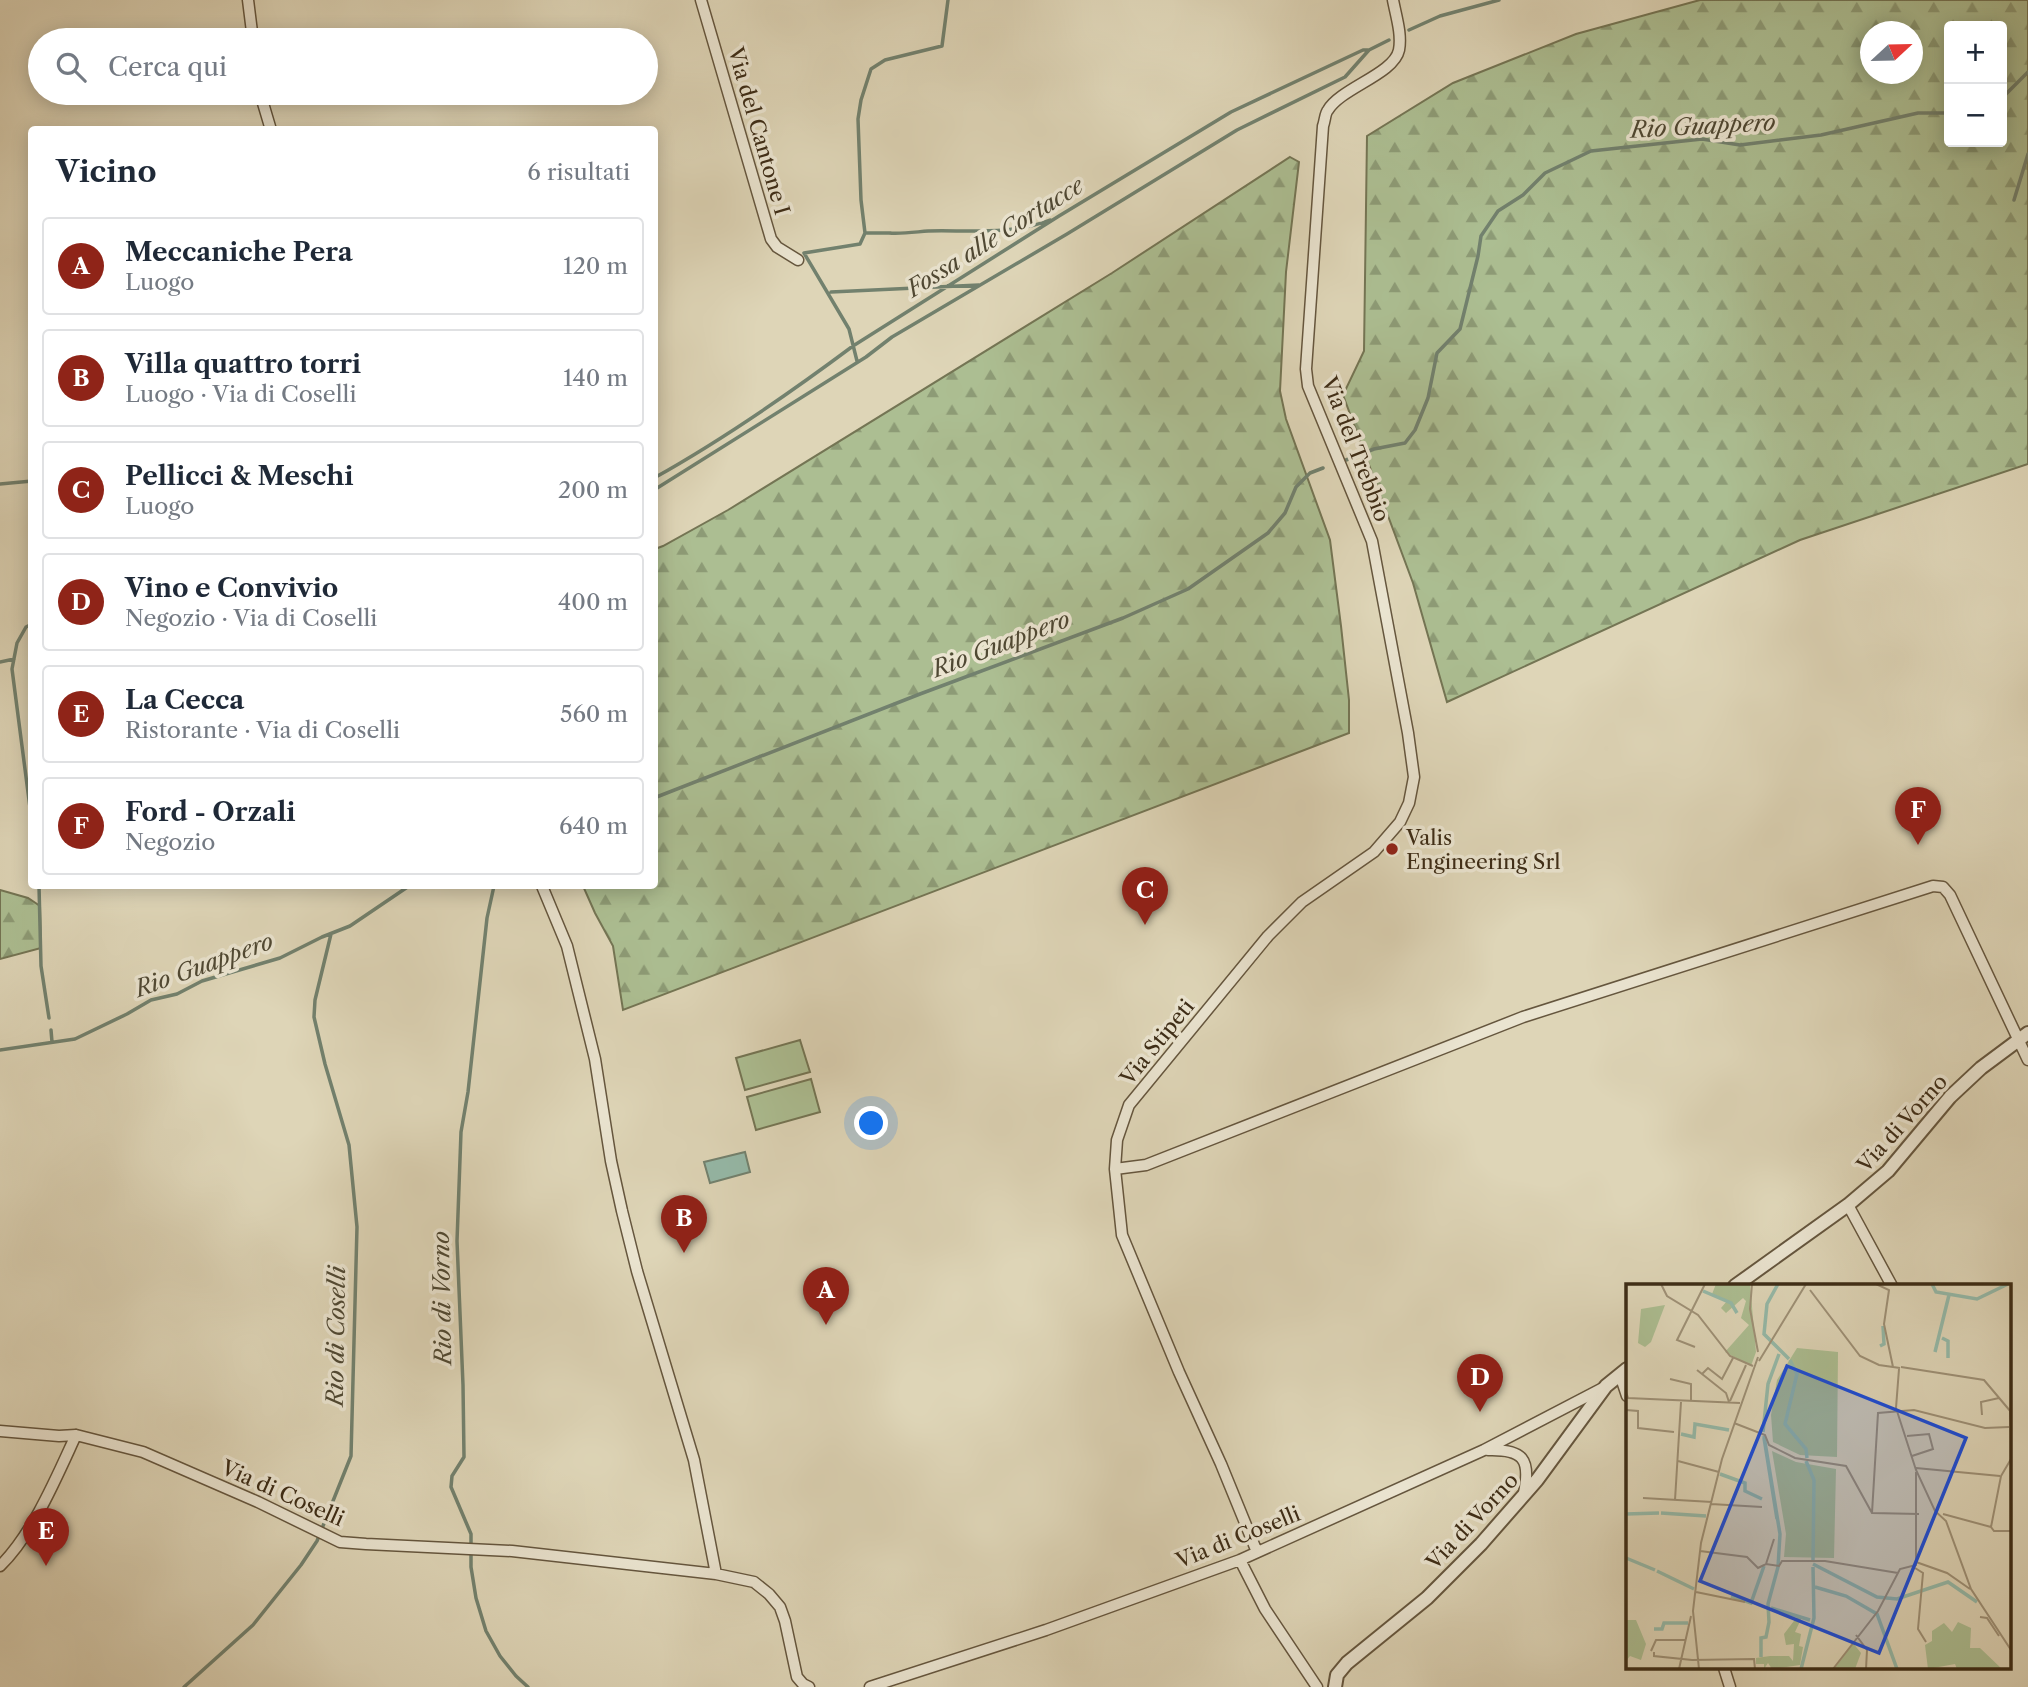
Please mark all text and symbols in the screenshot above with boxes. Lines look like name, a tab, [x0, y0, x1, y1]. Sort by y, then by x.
north arrow	[1860, 21, 1923, 84]
map controls	[1944, 21, 2007, 147]
button: +	[1944, 21, 2007, 84]
search box	[28, 28, 658, 105]
street label: Via del Cantone I	[723, 43, 795, 218]
icon: search	[52, 48, 90, 86]
text: Cerca qui	[108, 51, 227, 83]
button: −	[1944, 84, 2007, 147]
water label: Rio Guappero	[1628, 108, 1777, 144]
text: Vicino	[56, 153, 156, 190]
text: 6 risultati	[527, 158, 630, 186]
water label: Fossa alle Cortacce	[900, 171, 1089, 304]
text: Meccaniche Pera	[125, 236, 353, 268]
text: A	[72, 252, 90, 280]
text: 120 m	[563, 252, 628, 280]
text: Luogo	[125, 268, 194, 296]
text: Villa quattro torri	[125, 348, 361, 380]
text: B	[72, 364, 90, 392]
text: 140 m	[563, 364, 628, 392]
street label: Via del Trebbio	[1317, 372, 1395, 525]
text: Luogo · Via di Coselli	[125, 380, 356, 408]
text: Pellicci & Meschi	[125, 460, 354, 492]
text: C	[72, 476, 90, 504]
text: 200 m	[558, 476, 628, 504]
text: Luogo	[125, 492, 194, 520]
text: Vino e Convivio	[125, 572, 338, 604]
text: D	[71, 588, 91, 616]
text: 400 m	[558, 588, 628, 616]
text: Negozio · Via di Coselli	[125, 604, 377, 632]
water label: Rio Guappero	[926, 605, 1074, 684]
text: La Cecca	[125, 684, 244, 716]
text: E	[73, 700, 89, 728]
text: 560 m	[560, 700, 628, 728]
text: Ristorante · Via di Coselli	[125, 716, 400, 744]
pin: F	[1895, 787, 1941, 845]
text: Ford - Orzali	[125, 796, 296, 828]
text: F	[73, 812, 89, 840]
text: 640 m	[559, 812, 628, 840]
place label: Valis Engineering Srl	[1405, 825, 1560, 874]
text: Negozio	[125, 828, 215, 856]
marker: Valis Engineering Srl	[1384, 841, 1400, 857]
pin: C	[1122, 867, 1168, 925]
water label: Rio Guappero	[129, 927, 277, 1004]
street label: Via Stipeti	[1114, 994, 1199, 1091]
street label: Via di Vorno	[1851, 1069, 1952, 1178]
your location	[854, 1106, 888, 1140]
pin: B	[661, 1195, 707, 1253]
water label: Rio di Vorno	[427, 1231, 457, 1367]
water label: Rio di Coselli	[321, 1264, 351, 1408]
pin: A	[803, 1267, 849, 1325]
inset map	[1626, 1284, 2010, 1670]
pin: D	[1457, 1354, 1503, 1412]
street label: Via di Coselli	[217, 1454, 348, 1531]
street label: Via di Vorno	[1420, 1467, 1523, 1575]
street label: Via di Coselli	[1171, 1501, 1304, 1574]
pin: E	[23, 1508, 69, 1566]

